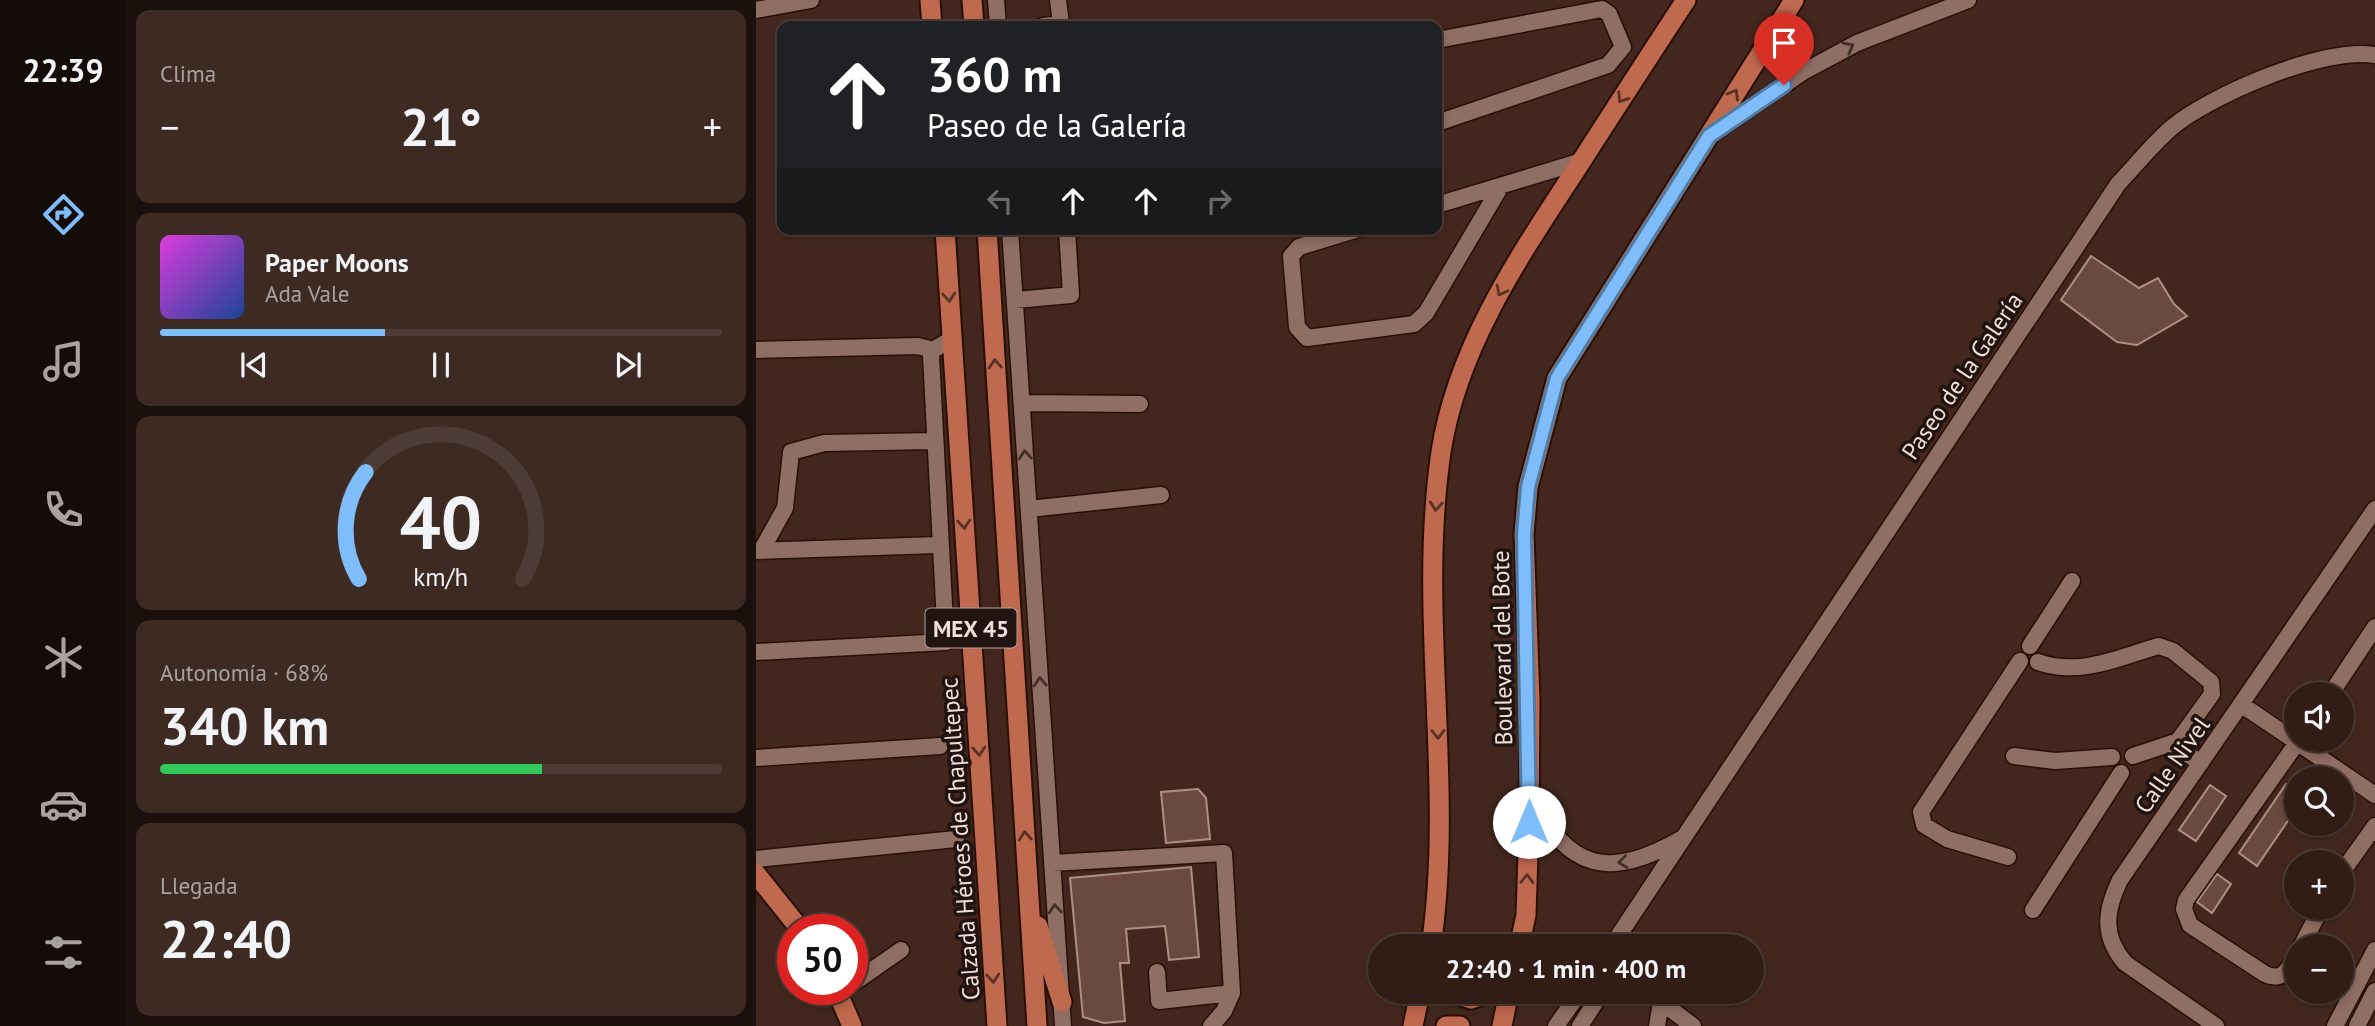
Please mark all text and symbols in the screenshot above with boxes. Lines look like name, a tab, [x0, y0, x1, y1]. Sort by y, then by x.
pin	[1754, 13, 1814, 85]
icon: arrive	[1765, 24, 1803, 62]
text: 360 m	[927, 42, 1062, 106]
one-way arrow	[1842, 42, 1855, 56]
text: 22:39	[22, 49, 104, 91]
icon: ahead	[812, 49, 903, 140]
text: Clima	[160, 59, 216, 88]
one-way arrow	[1726, 89, 1739, 102]
one-way arrow	[1617, 91, 1630, 104]
text: 21°	[400, 93, 482, 160]
text: −	[160, 102, 179, 151]
text: +	[703, 102, 722, 151]
text: Paseo de la Galería	[927, 104, 1187, 146]
icon: left	[981, 182, 1019, 220]
icon: ahead	[1054, 182, 1092, 220]
icon: ahead	[1127, 182, 1165, 220]
icon: right	[1200, 182, 1238, 220]
icon: directions	[39, 190, 88, 239]
text: Paper Moons	[265, 246, 409, 279]
text: Ada Vale	[265, 279, 349, 308]
one-way arrow	[1496, 284, 1510, 296]
street label: Paseo de la Galería	[1895, 287, 2029, 465]
one-way arrow	[941, 292, 956, 303]
icon: music	[39, 337, 88, 386]
icon: previous	[235, 346, 273, 384]
icon: pause	[422, 346, 460, 384]
icon: next	[609, 346, 647, 384]
one-way arrow	[988, 358, 1003, 369]
one-way arrow	[1018, 449, 1033, 460]
text: 40	[400, 475, 482, 569]
icon: phone	[39, 485, 88, 534]
one-way arrow	[1429, 501, 1444, 512]
one-way arrow	[956, 519, 971, 530]
street label: Boulevard del Bote	[1485, 550, 1519, 746]
text: km/h	[414, 561, 468, 593]
road number: MEX 45	[926, 608, 1016, 648]
icon: climate	[39, 633, 88, 682]
text: Autonomía · 68%	[160, 658, 328, 687]
one-way arrow	[1033, 676, 1048, 687]
street label: Calzada Héroes de Chapultepec	[933, 677, 987, 1001]
map controls	[2284, 682, 2354, 1004]
button: sound	[2284, 682, 2354, 752]
text: 340 km	[160, 692, 329, 759]
street label: Calle Nivel	[2127, 711, 2217, 819]
one-way arrow	[1430, 729, 1446, 739]
one-way arrow	[971, 746, 986, 757]
button: search	[2284, 766, 2354, 836]
icon: car	[39, 780, 88, 829]
position arrow	[1492, 785, 1566, 859]
one-way arrow	[1017, 830, 1032, 841]
button: +	[2284, 850, 2354, 920]
one-way arrow	[1617, 854, 1628, 869]
text: Llegada	[160, 871, 238, 900]
one-way arrow	[1520, 874, 1535, 885]
one-way arrow	[1048, 903, 1063, 914]
text: 22:40	[160, 905, 292, 972]
speed limit sign: 50	[777, 914, 868, 1005]
icon: filters	[39, 928, 88, 977]
button: −	[2284, 934, 2354, 1004]
text: 22:40 · 1 min · 400 m	[1446, 952, 1686, 985]
one-way arrow	[986, 973, 1001, 984]

